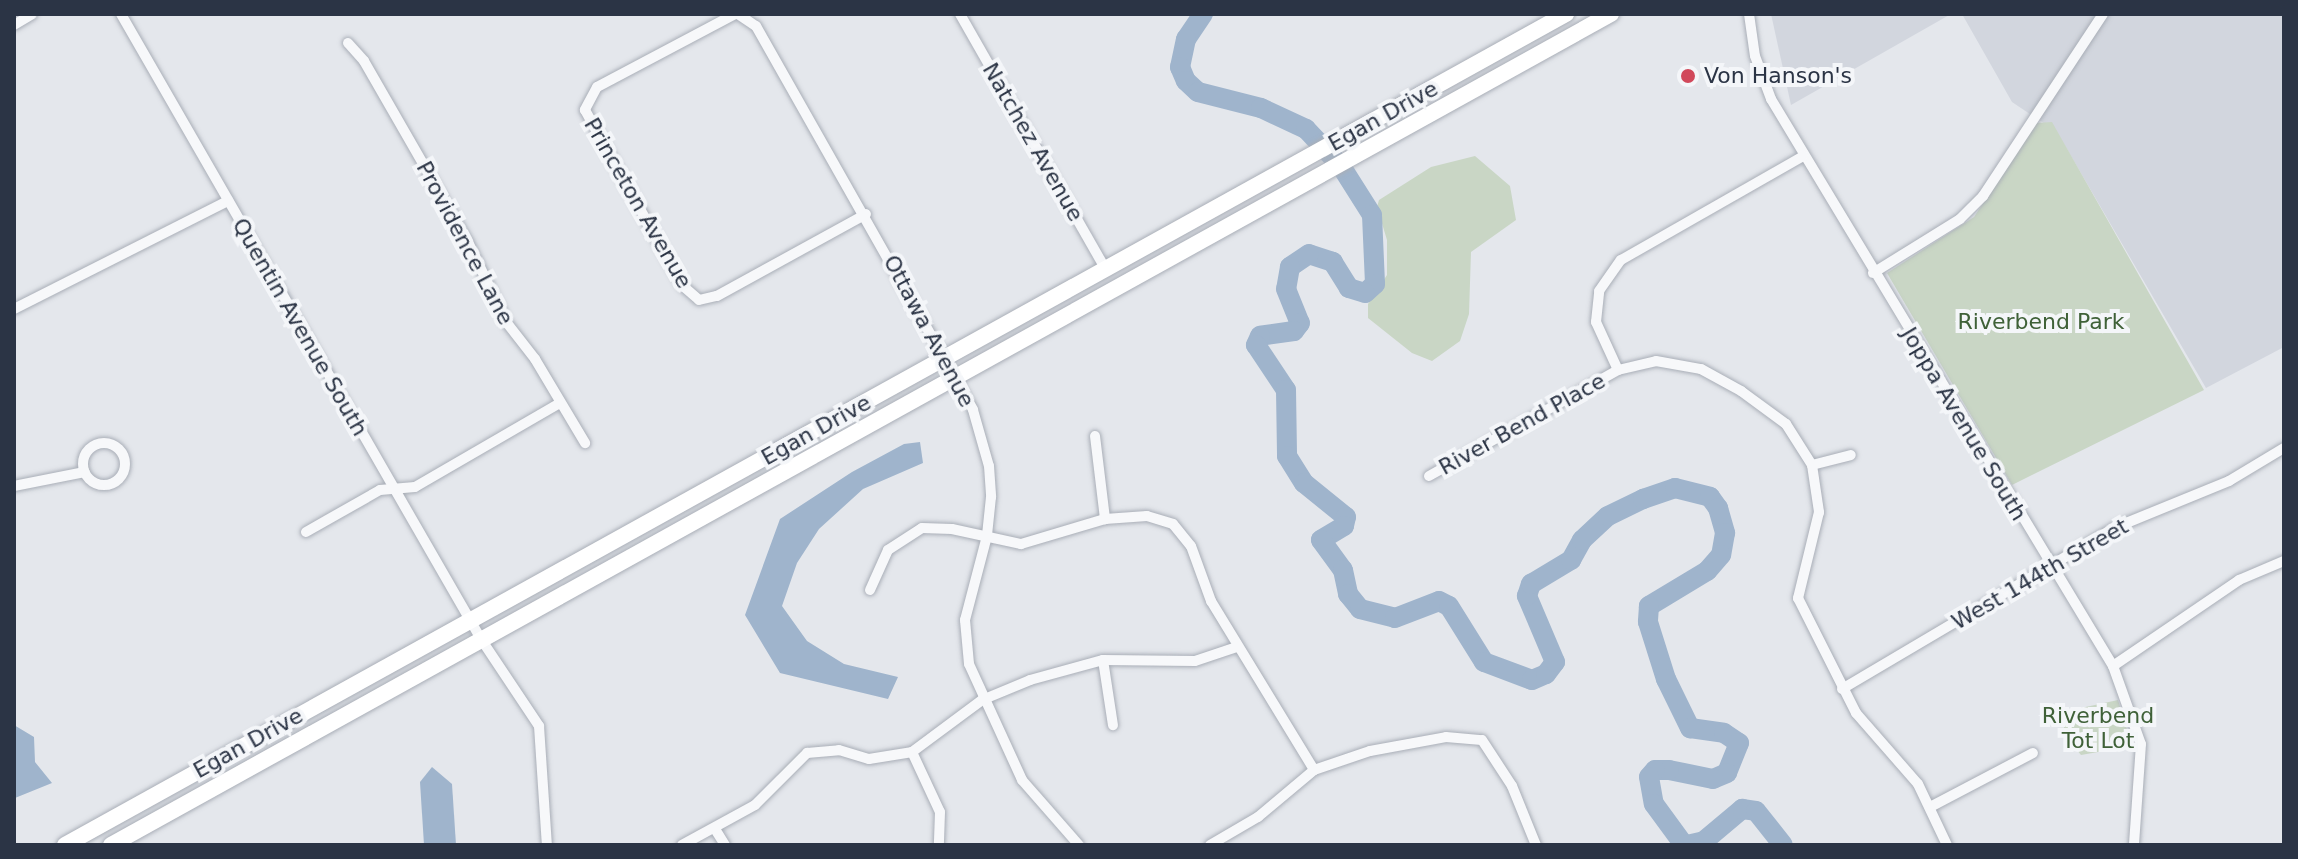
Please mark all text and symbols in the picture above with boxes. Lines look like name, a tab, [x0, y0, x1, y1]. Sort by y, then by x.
street label: Natchez Avenue	[977, 58, 1089, 226]
place label: Von Hanson's	[1704, 63, 1852, 89]
marker: Von Hanson's	[1679, 67, 1697, 85]
street label: Egan Drive	[1324, 75, 1442, 157]
street label: Princeton Avenue	[578, 113, 698, 293]
street label: Providence Lane	[411, 157, 519, 329]
street label: Quentin Avenue South	[227, 213, 373, 441]
street label: Ottawa Avenue	[878, 251, 980, 411]
park label: Riverbend Park	[1958, 309, 2124, 335]
street label: Joppa Avenue South	[1896, 322, 2032, 526]
street label: River Bend Place	[1434, 367, 1610, 481]
street label: Egan Drive	[757, 389, 875, 471]
street label: West 144th Street	[1947, 513, 2133, 635]
street label: Egan Drive	[189, 702, 307, 784]
park label: Riverbend Tot Lot	[2042, 702, 2154, 754]

